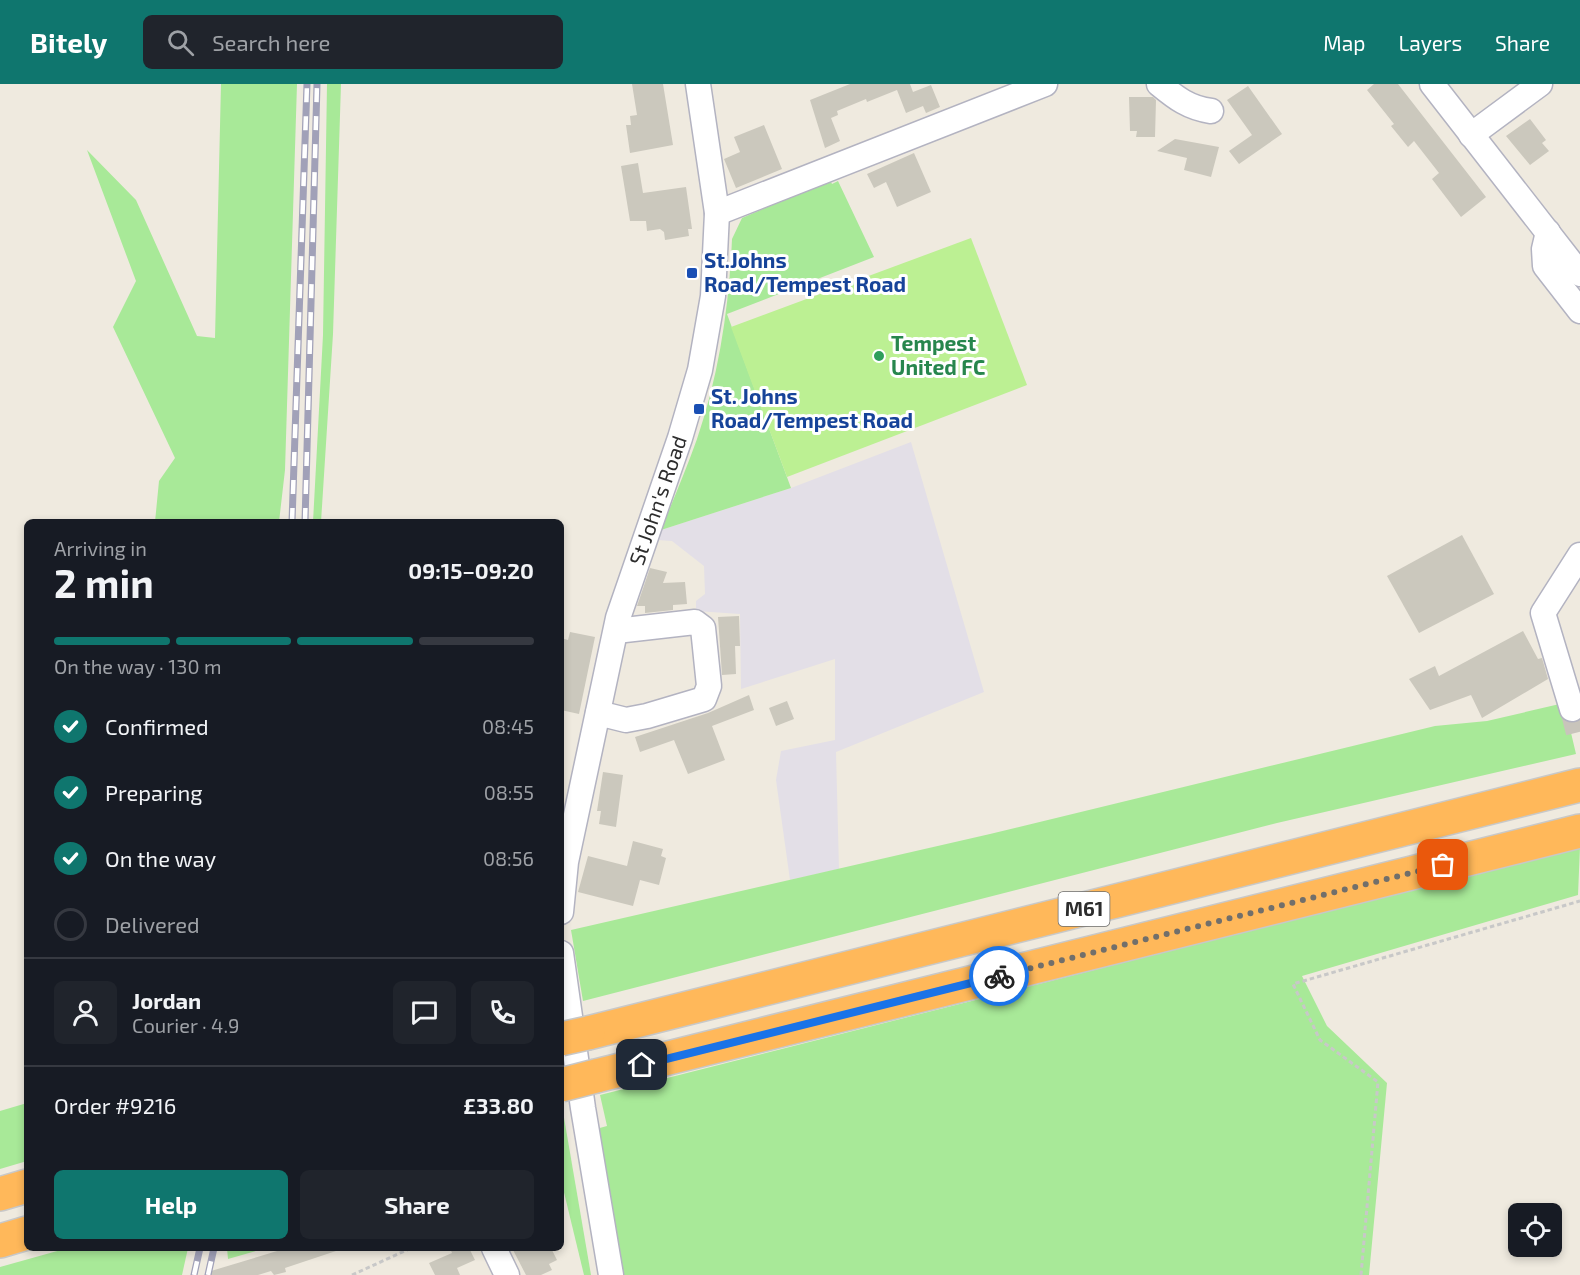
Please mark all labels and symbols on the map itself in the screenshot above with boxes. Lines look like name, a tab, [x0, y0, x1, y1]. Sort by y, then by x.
place label: St.Johns Road/Tempest Road	[704, 247, 906, 296]
marker: St.Johns Road/Tempest Road	[685, 266, 699, 280]
place label: Tempest United FC	[891, 330, 985, 379]
marker: Tempest United FC	[872, 349, 886, 363]
place label: St. Johns Road/Tempest Road	[711, 383, 913, 432]
marker: St. Johns Road/Tempest Road	[692, 402, 706, 416]
street label: St John's Road	[623, 432, 691, 568]
pin	[1417, 839, 1468, 890]
road number: M61	[1058, 892, 1110, 926]
courier	[969, 946, 1029, 1006]
pin	[616, 1039, 667, 1090]

